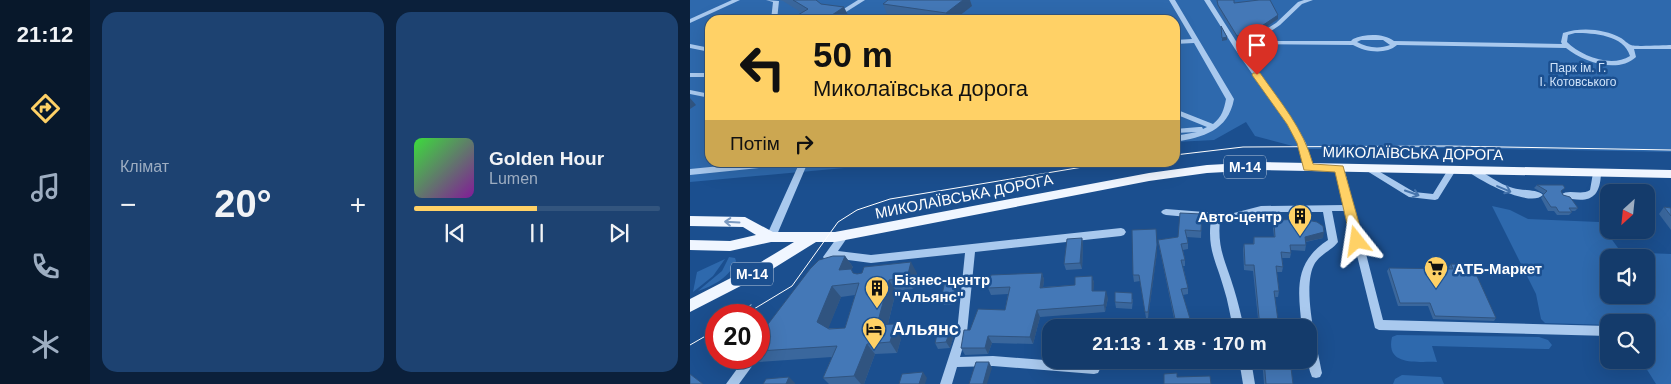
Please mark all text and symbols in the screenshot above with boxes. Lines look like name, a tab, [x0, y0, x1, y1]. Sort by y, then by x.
text: 21:12	[17, 22, 73, 47]
pin	[1236, 24, 1278, 75]
icon: arrive	[1243, 31, 1271, 59]
icon: left	[730, 35, 795, 100]
text: 50 m	[813, 35, 893, 74]
park label: Парк ім. Г. І. Котовського	[1540, 61, 1617, 89]
text: Миколаївська дорога	[813, 76, 1028, 101]
icon: directions	[28, 91, 63, 126]
icon: right	[790, 130, 818, 158]
text: Потім	[730, 133, 780, 154]
street label: МИКОЛАЇВСЬКА ДОРОГА	[1322, 143, 1504, 163]
text: Golden Hour	[489, 148, 604, 169]
road number: М-14	[1224, 156, 1266, 178]
text: Клімат	[120, 158, 169, 175]
icon: music	[28, 170, 63, 205]
text: Lumen	[489, 170, 538, 187]
street label: МИКОЛАЇВСЬКА ДОРОГА	[874, 170, 1054, 222]
text: 20°	[214, 183, 272, 225]
one-way arrow	[1496, 184, 1511, 194]
north arrow	[1600, 184, 1655, 239]
map controls	[1600, 184, 1655, 369]
text: −	[120, 189, 136, 220]
text: +	[350, 189, 366, 220]
one-way arrow	[1404, 189, 1419, 198]
building icon: Авто-центр	[1287, 203, 1313, 237]
place label: Авто-центр	[1198, 208, 1282, 225]
position arrow	[1330, 214, 1382, 266]
one-way arrow	[724, 217, 740, 226]
icon: previous	[441, 219, 469, 247]
icon: pause	[523, 219, 551, 247]
icon: next	[605, 219, 633, 247]
icon: phone	[28, 249, 63, 284]
button: sound	[1600, 249, 1655, 304]
supermarket icon: АТБ-Маркет	[1423, 255, 1449, 289]
place label: АТБ-Маркет	[1454, 260, 1542, 277]
road number: М-14	[731, 262, 773, 286]
place label: Бізнес-центр "Альянс"	[894, 271, 990, 305]
building icon: Бізнес-центр "Альянс"	[864, 275, 890, 309]
speed limit sign: 20	[705, 304, 770, 369]
button: search	[1600, 314, 1655, 369]
hotel icon: Альянс	[861, 316, 887, 350]
place label: Альянс	[892, 319, 959, 339]
icon: climate	[28, 327, 63, 362]
text: 21:13 · 1 хв · 170 m	[1092, 333, 1267, 354]

